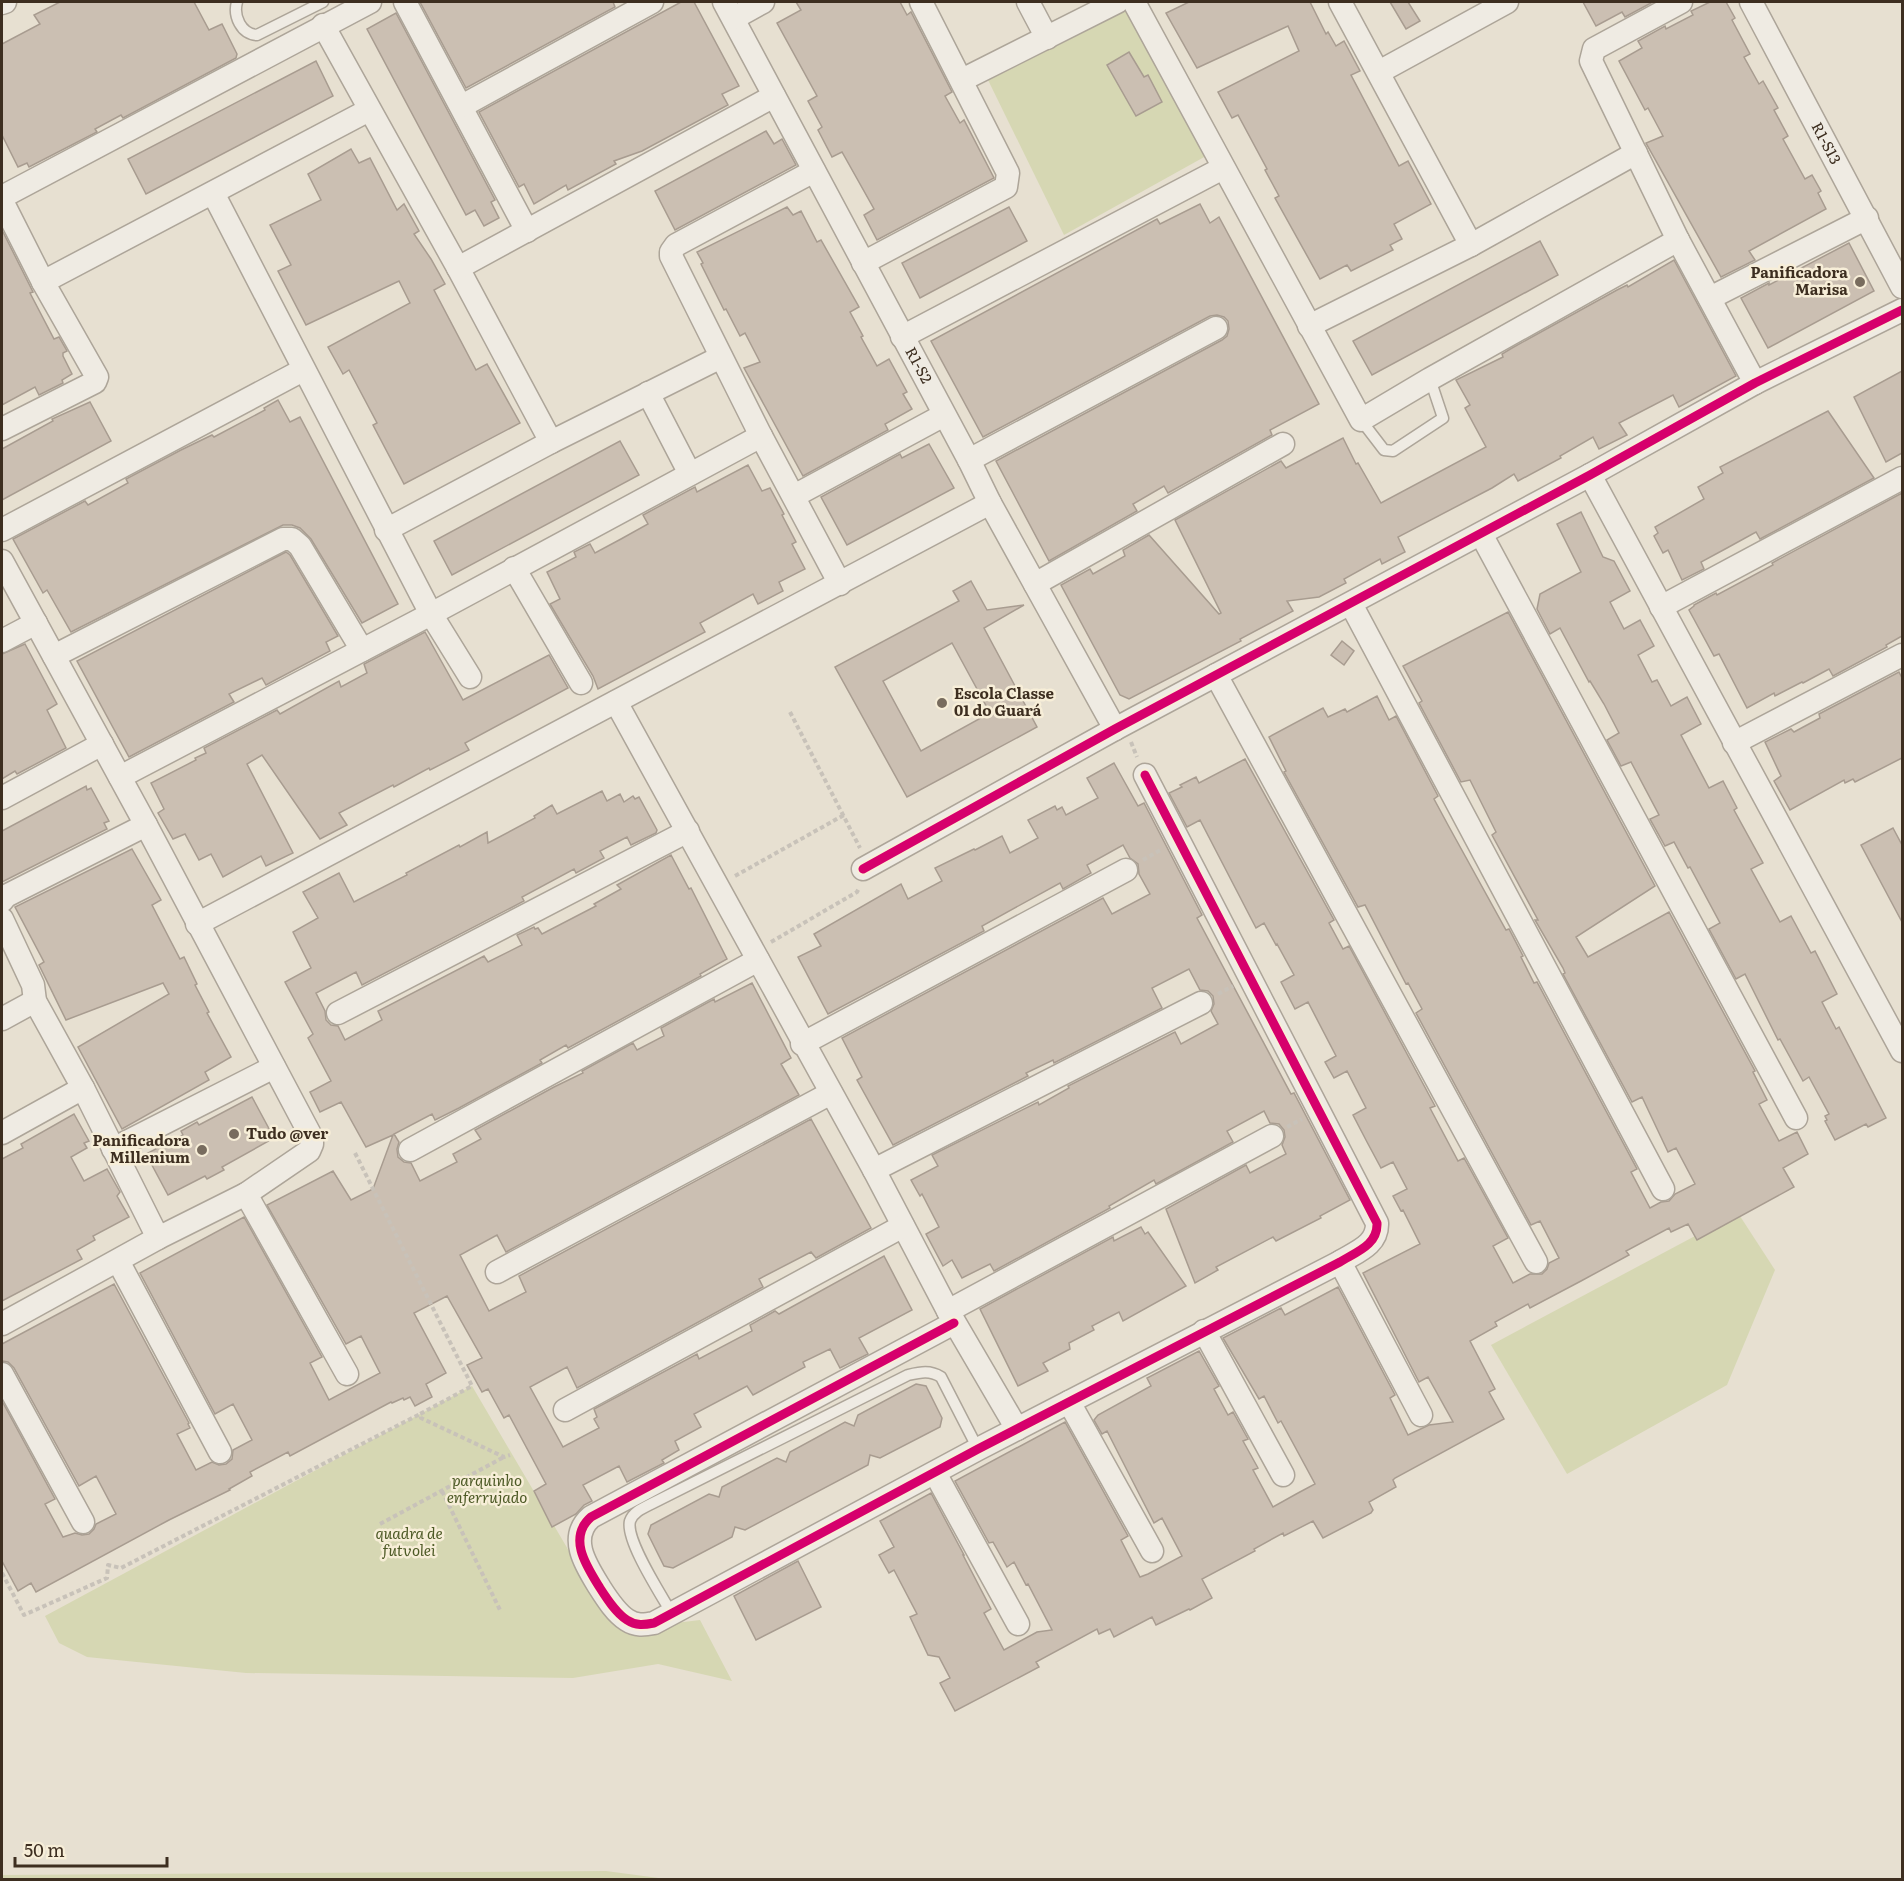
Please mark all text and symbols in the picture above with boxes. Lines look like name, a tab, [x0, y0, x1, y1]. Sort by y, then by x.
street label: R1-S13	[1807, 117, 1848, 168]
place label: Panificadora Marisa	[1751, 260, 1848, 300]
marker: Panificadora Marisa	[1853, 275, 1867, 289]
street label: R1-S2	[900, 342, 939, 387]
place label: Escola Classe 01 do Guará	[954, 681, 1055, 721]
marker: Escola Classe 01 do Guará	[935, 696, 949, 710]
place label: Tudo @ver	[246, 1121, 328, 1144]
marker: Tudo @ver	[227, 1127, 241, 1141]
place label: Panificadora Millenium	[93, 1128, 190, 1168]
marker: Panificadora Millenium	[195, 1143, 209, 1157]
park label: parquinho enferrujado	[447, 1468, 527, 1508]
park label: quadra de futvolei	[375, 1521, 443, 1561]
scale bar	[15, 1830, 166, 1868]
text: 50 m	[24, 1836, 65, 1863]

